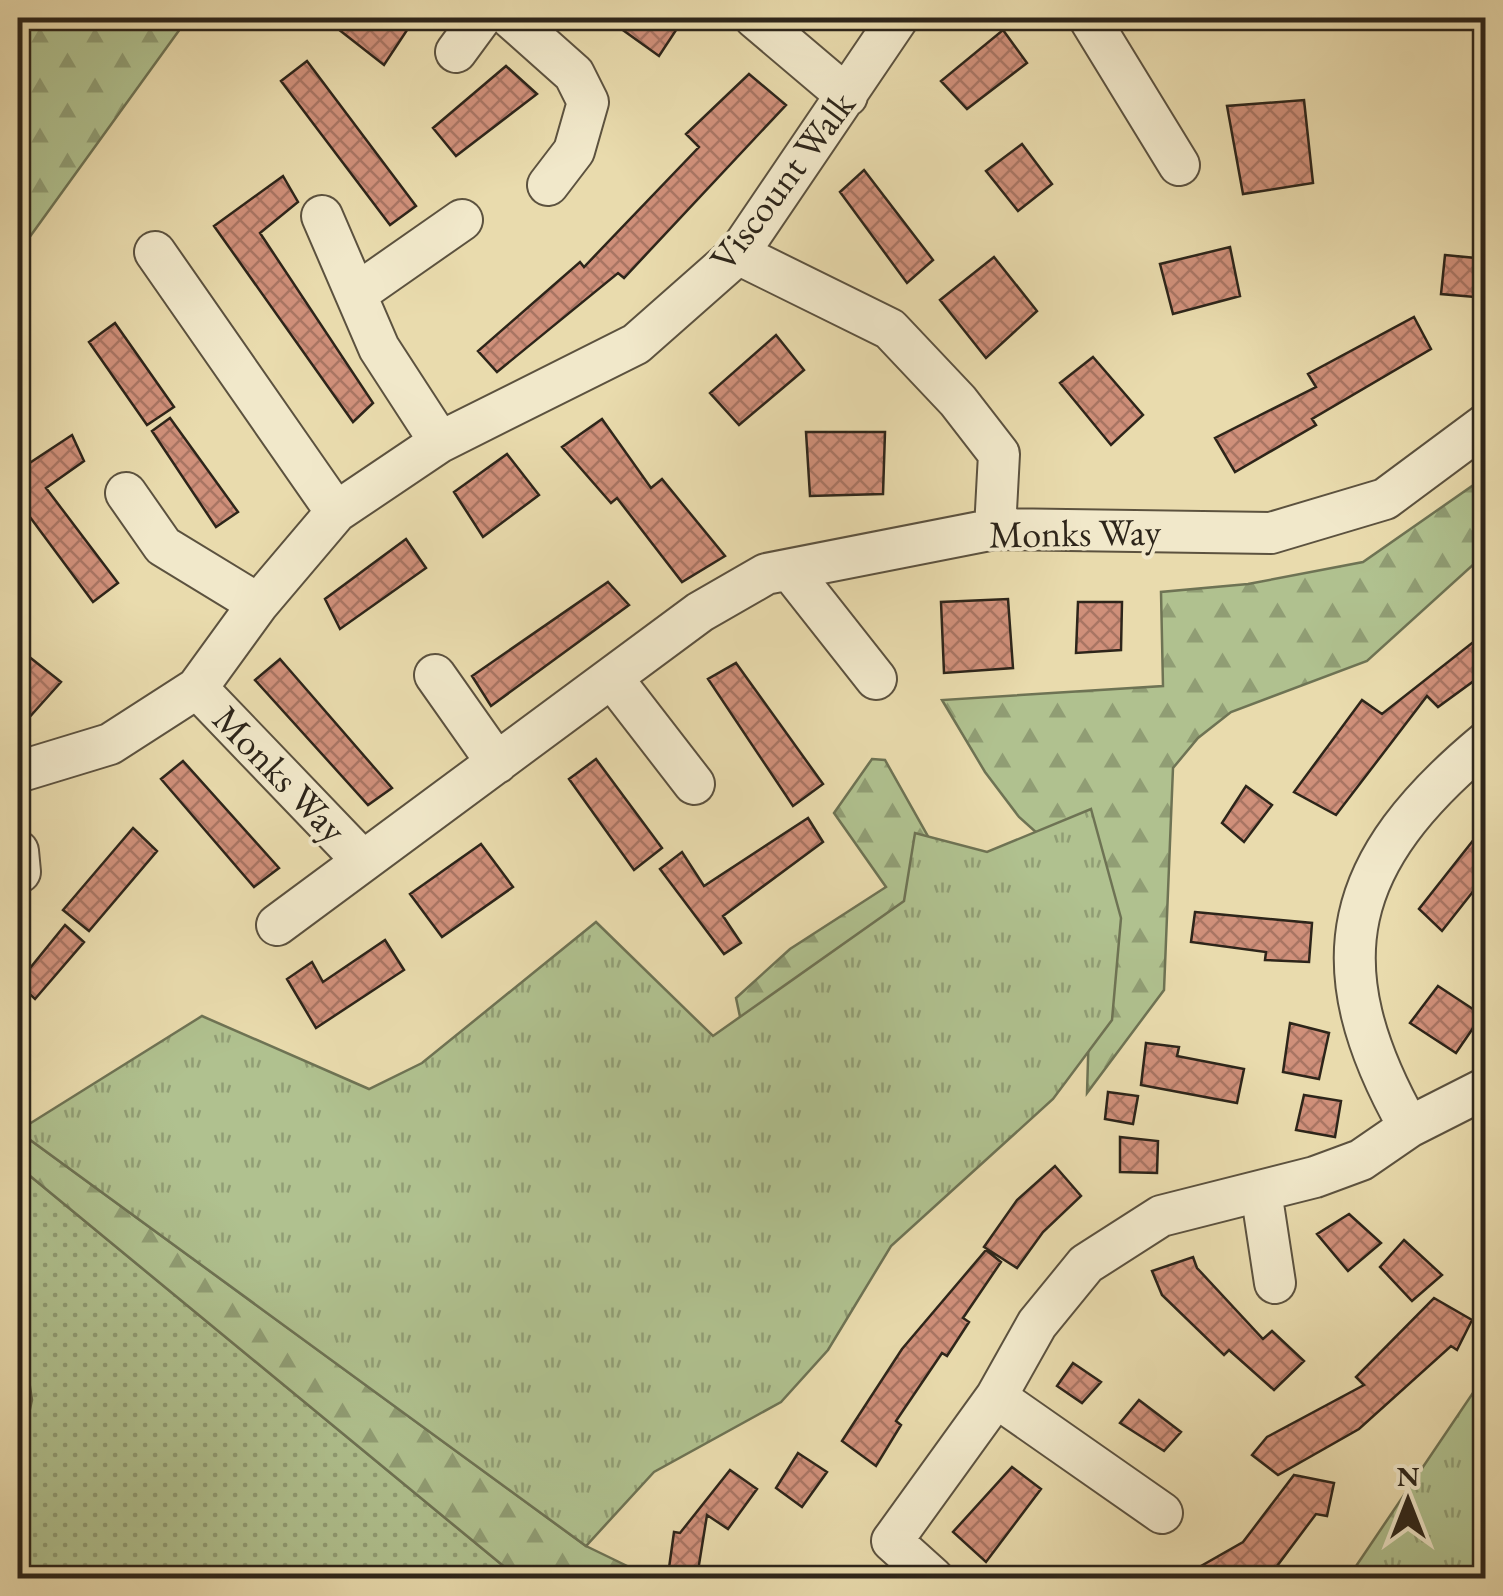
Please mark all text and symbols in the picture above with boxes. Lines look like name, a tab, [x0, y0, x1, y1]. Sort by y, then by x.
street label: Viscount Walk	[698, 80, 866, 280]
street label: Monks Way	[988, 506, 1162, 559]
street label: Monks Way	[203, 695, 358, 853]
north arrow	[1358, 1451, 1458, 1551]
text: N	[1397, 1458, 1420, 1494]

